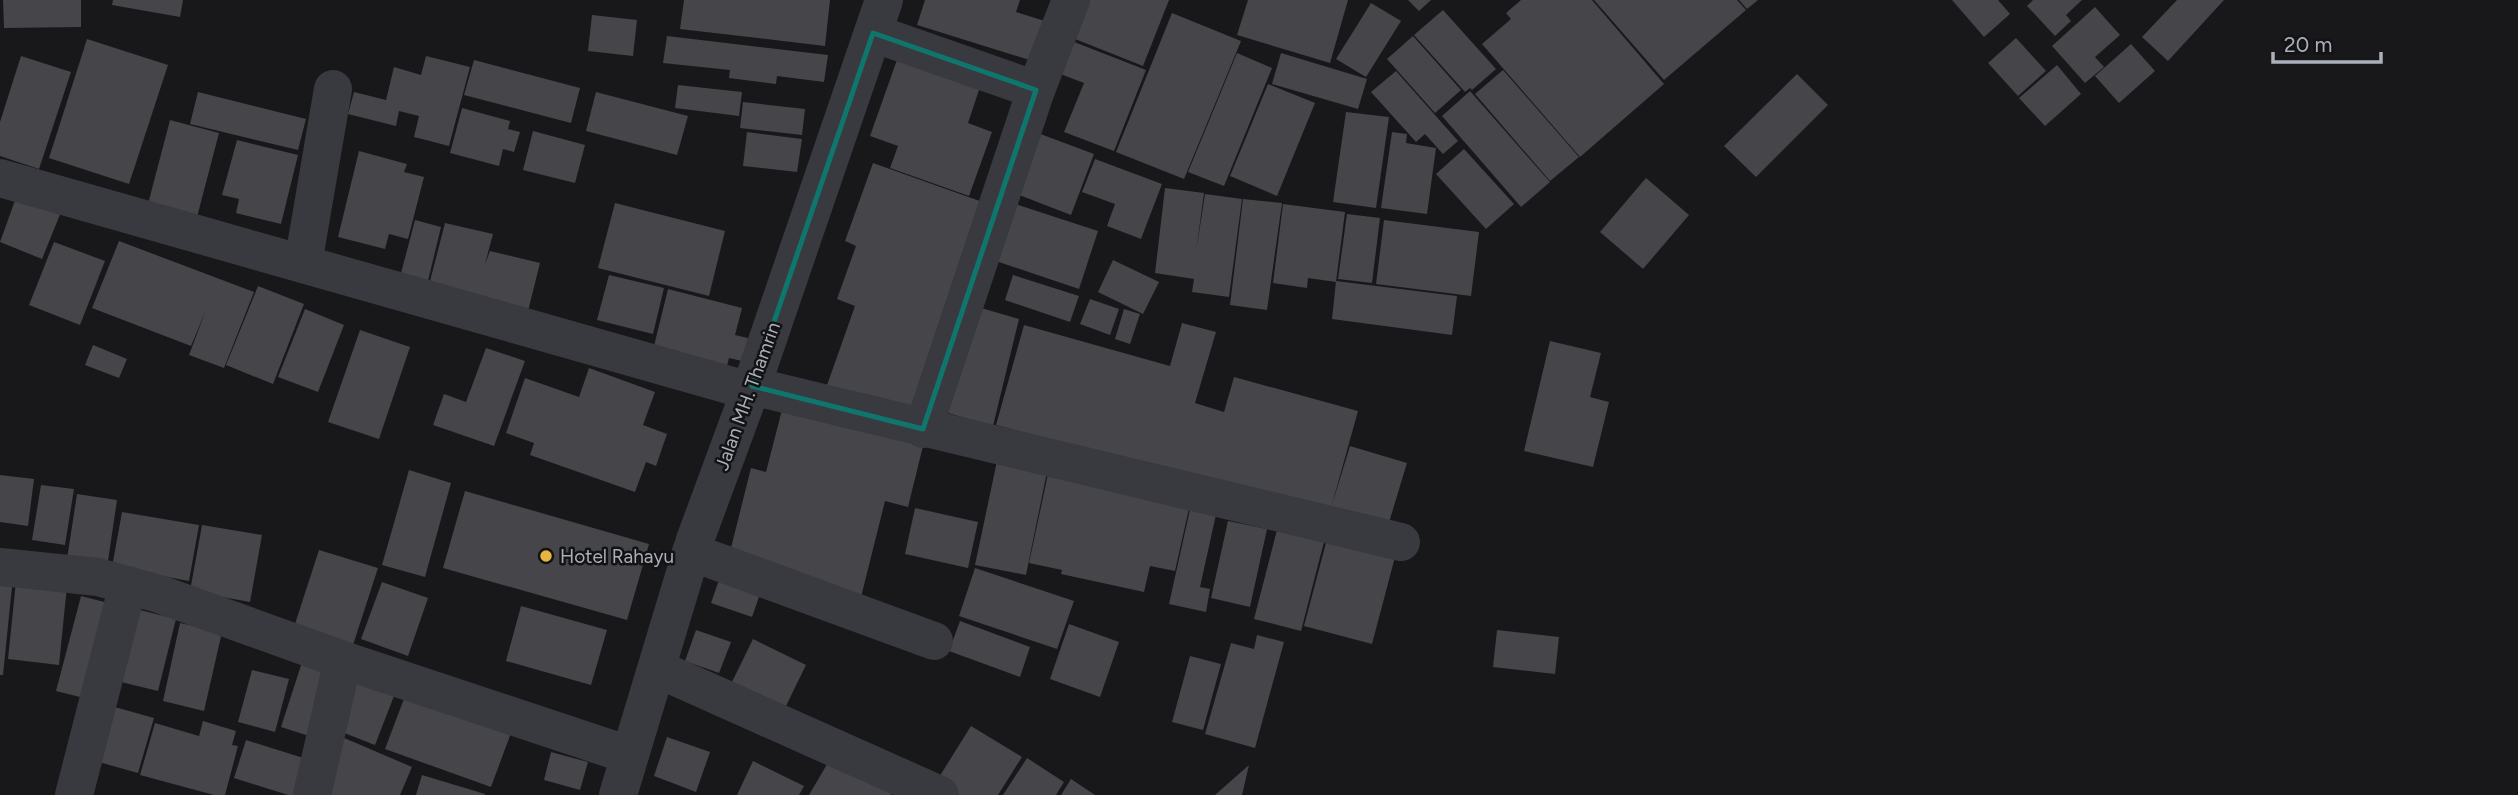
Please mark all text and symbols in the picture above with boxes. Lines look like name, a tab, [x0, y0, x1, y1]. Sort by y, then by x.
scale bar	[2273, 21, 2382, 65]
text: 20 m	[2284, 32, 2332, 57]
street label: Jalan MH. Thamrin	[710, 319, 785, 473]
place label: Hotel Rahayu	[560, 545, 674, 568]
marker: Hotel Rahayu	[538, 548, 554, 564]

